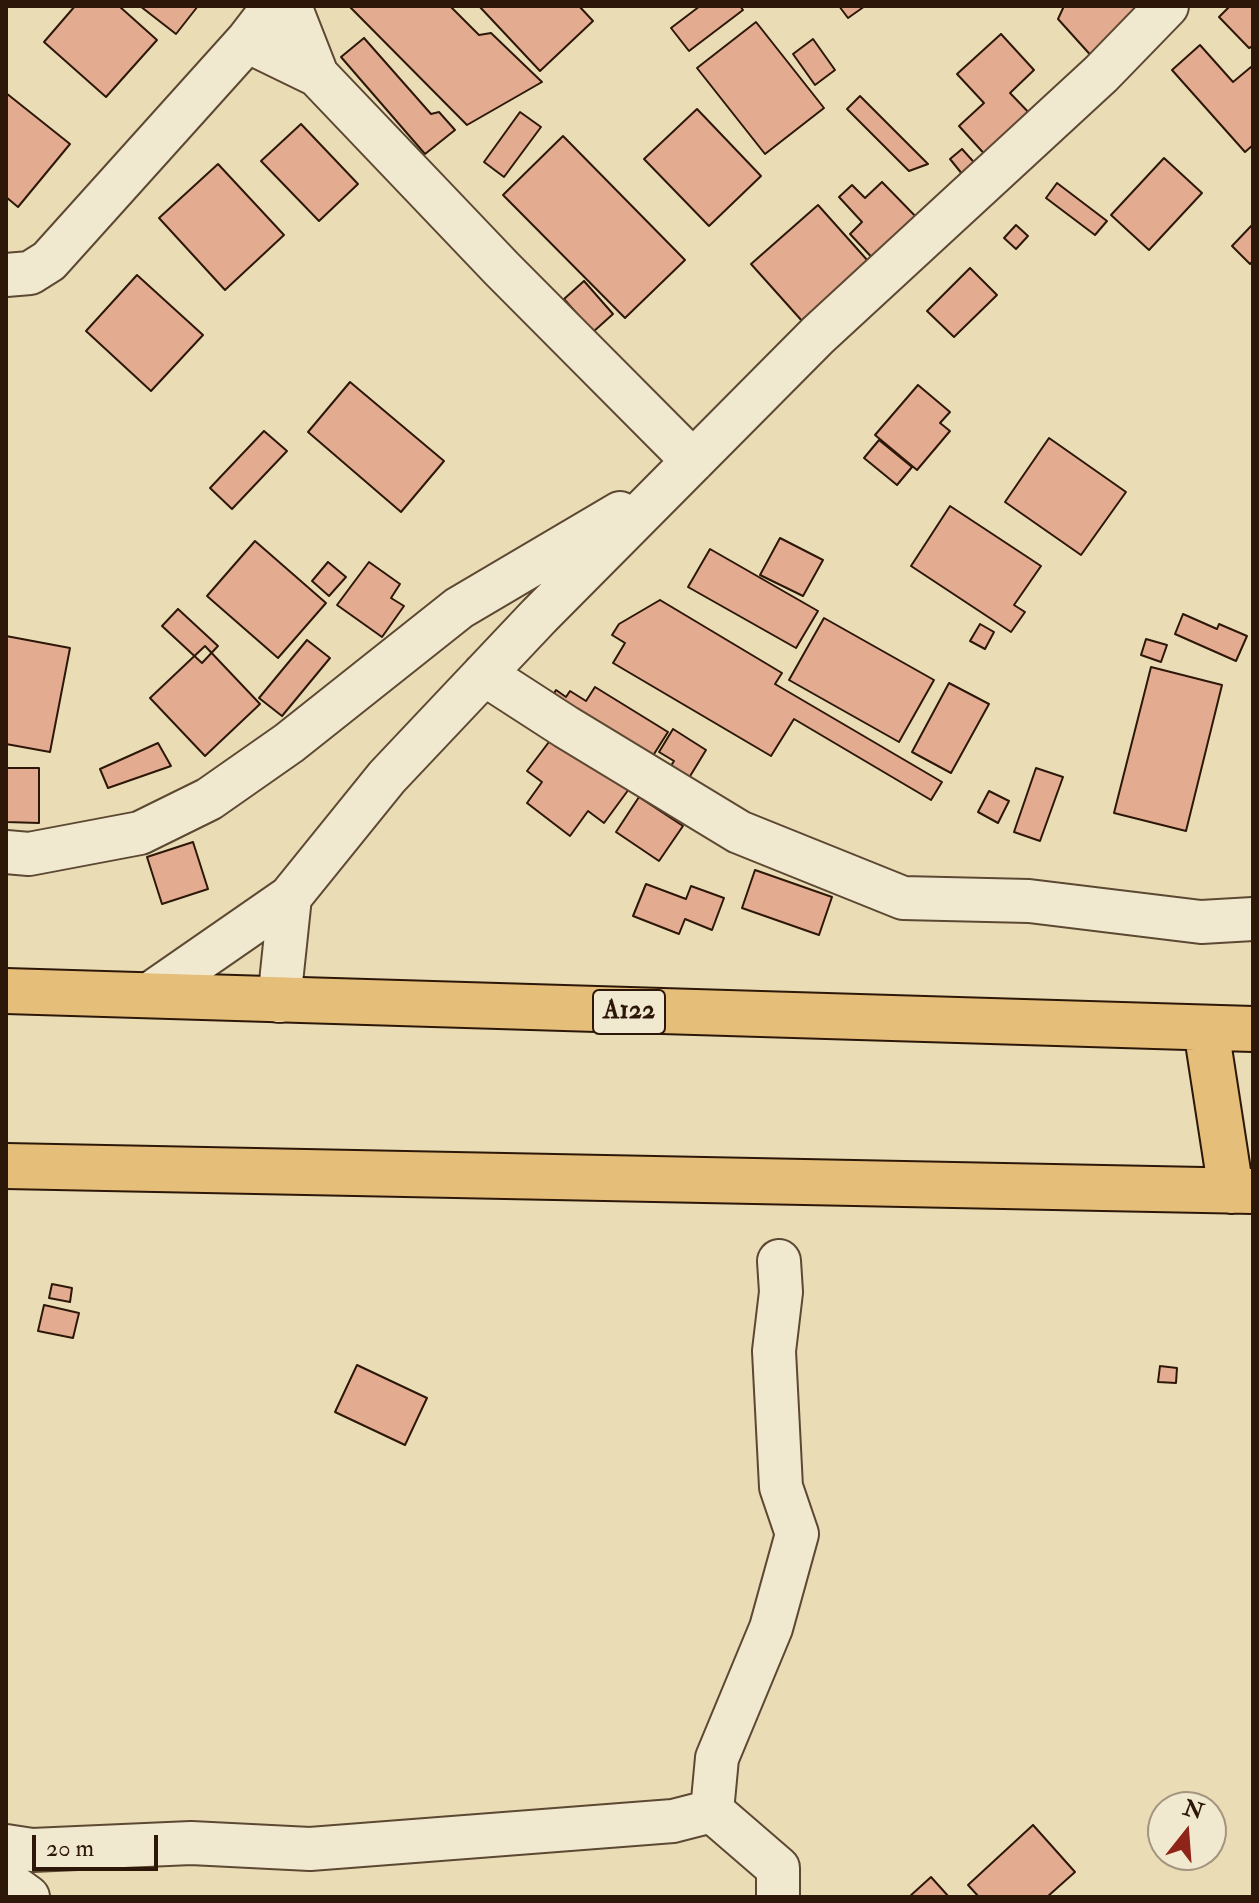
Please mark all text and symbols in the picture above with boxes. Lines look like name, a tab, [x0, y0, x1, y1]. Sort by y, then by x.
road number: A122	[593, 990, 665, 1034]
north arrow	[1147, 1791, 1227, 1871]
text: N	[1180, 1794, 1207, 1826]
scale bar	[36, 1819, 162, 1869]
text: 20 m	[46, 1833, 94, 1864]

